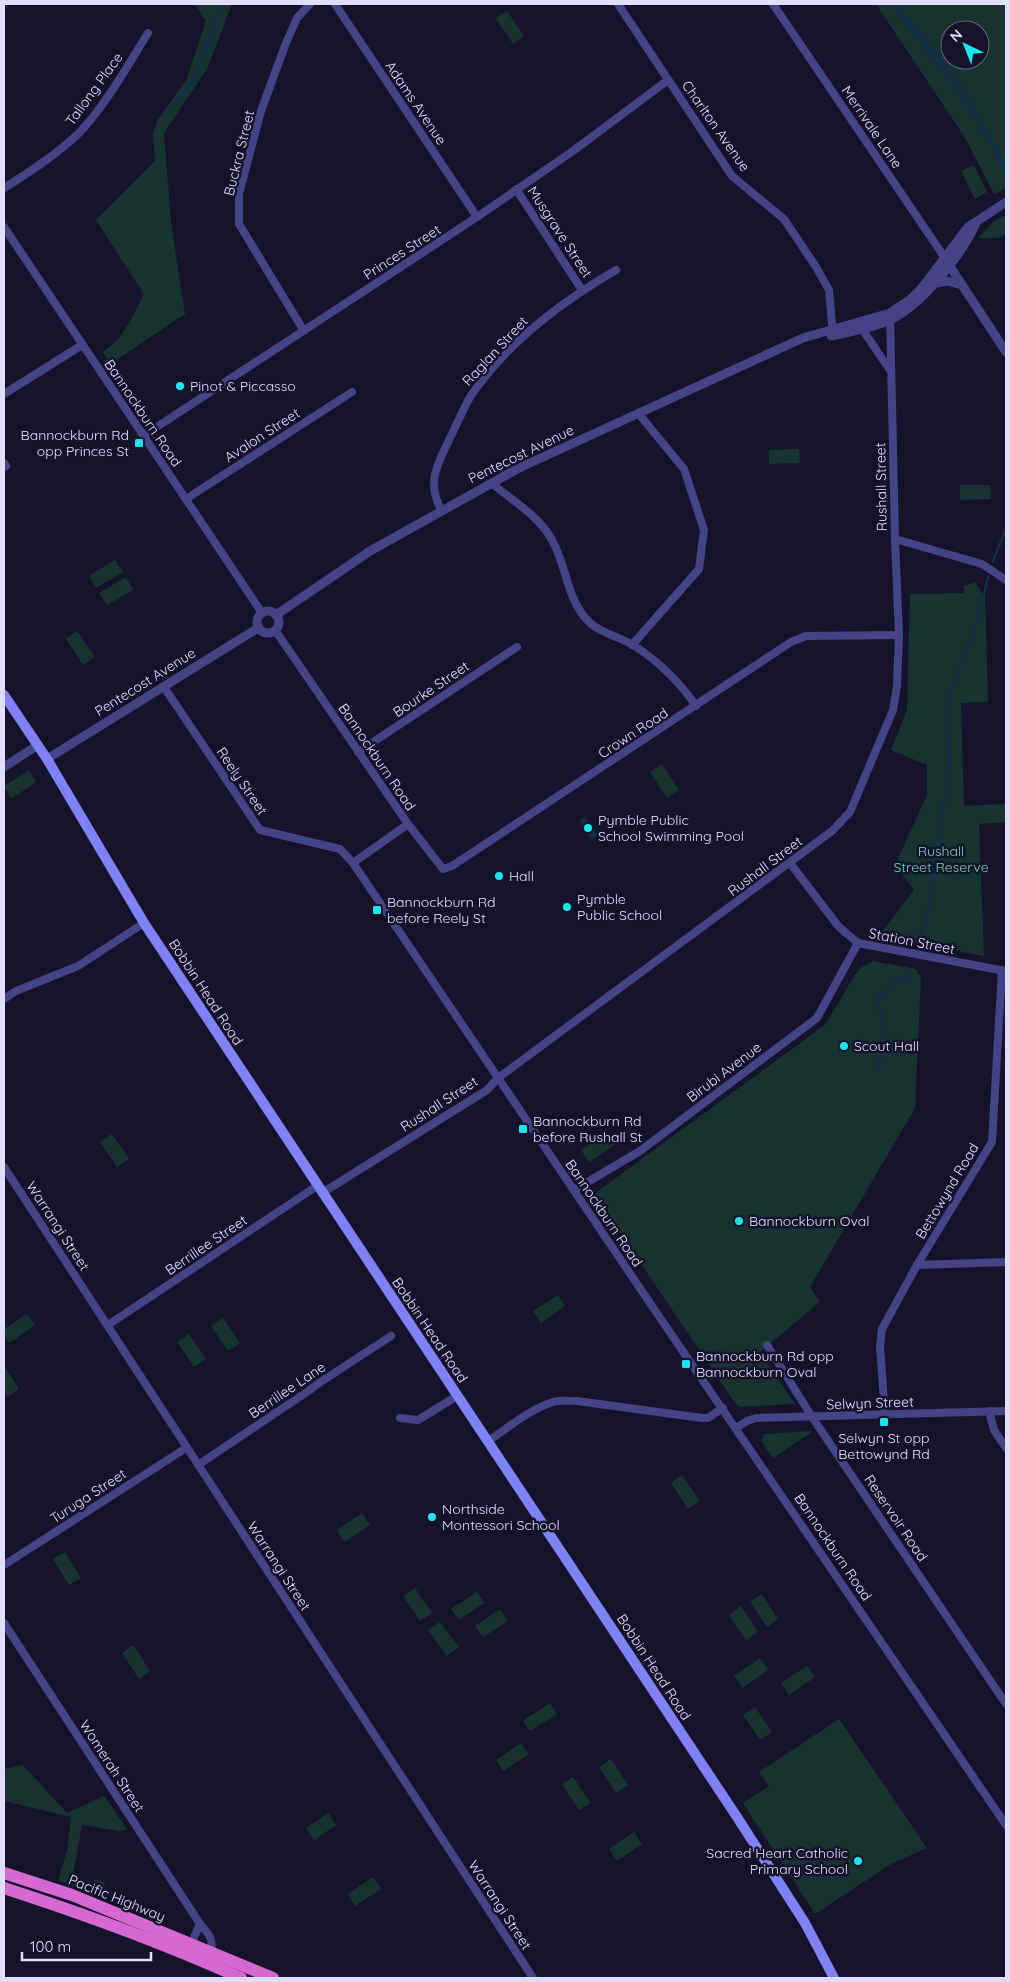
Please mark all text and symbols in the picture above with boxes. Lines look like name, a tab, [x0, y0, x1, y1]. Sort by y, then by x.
north arrow	[940, 20, 990, 70]
text: N	[946, 25, 966, 46]
street label: Tallong Place	[61, 49, 127, 129]
street label: Adams Avenue	[381, 58, 451, 148]
street label: Charlton Avenue	[678, 77, 754, 175]
street label: Merrivale Lane	[838, 82, 906, 172]
street label: Buckra Street	[220, 108, 258, 198]
street label: Musgrave Street	[524, 183, 596, 281]
street label: Princes Street	[360, 220, 444, 284]
street label: Raglan Street	[458, 312, 532, 390]
street label: Bannockburn Road	[100, 356, 186, 470]
place label: Pinot & Piccasso	[190, 377, 296, 395]
marker: Pinot & Piccasso	[174, 380, 186, 392]
street label: Avalon Street	[221, 404, 303, 466]
street label: Pentecost Avenue	[465, 421, 577, 487]
place label: Bannockburn Rd opp Princes St	[21, 426, 129, 460]
marker: Bannockburn Rd opp Princes St	[133, 437, 145, 449]
street label: Rushall Street	[871, 442, 891, 532]
street label: Pentecost Avenue	[91, 644, 199, 720]
street label: Bourke Street	[389, 657, 473, 721]
street label: Bannockburn Road	[334, 700, 420, 814]
street label: Crown Road	[595, 704, 671, 762]
street label: Reely Street	[213, 744, 271, 819]
place label: Pymble Public School Swimming Pool	[598, 811, 744, 845]
marker: Pymble Public School Swimming Pool	[582, 822, 594, 834]
street label: Rushall Street	[724, 832, 806, 900]
park label: Rushall Street Reserve	[893, 842, 989, 876]
place label: Hall	[509, 867, 534, 885]
marker: Hall	[493, 870, 505, 882]
place label: Pymble Public School	[577, 890, 662, 924]
place label: Bannockburn Rd before Reely St	[387, 893, 495, 927]
marker: Pymble Public School	[561, 901, 573, 913]
marker: Bannockburn Rd before Reely St	[371, 904, 383, 916]
street label: Station Street	[867, 924, 957, 958]
street label: Bobbin Head Road	[165, 936, 247, 1048]
place label: Scout Hall	[854, 1037, 919, 1055]
street label: Birubi Avenue	[683, 1038, 765, 1106]
marker: Scout Hall	[838, 1040, 850, 1052]
street label: Rushall Street	[397, 1072, 481, 1136]
place label: Bannockburn Rd before Rushall St	[533, 1112, 643, 1146]
marker: Bannockburn Rd before Rushall St	[517, 1123, 529, 1135]
street label: Bettowynd Road	[911, 1140, 983, 1242]
street label: Bannockburn Road	[561, 1156, 647, 1270]
street label: Warrangi Street	[22, 1178, 94, 1274]
street label: Berrillee Street	[162, 1211, 251, 1279]
place label: Bannockburn Oval	[749, 1212, 869, 1230]
marker: Bannockburn Oval	[733, 1215, 745, 1227]
street label: Bobbin Head Road	[388, 1274, 472, 1386]
place label: Bannockburn Rd opp Bannockburn Oval	[696, 1347, 834, 1381]
street label: Berrillee Lane	[245, 1358, 329, 1422]
marker: Bannockburn Rd opp Bannockburn Oval	[680, 1358, 692, 1370]
street label: Selwyn Street	[826, 1392, 914, 1414]
marker: Selwyn St opp Bettowynd Rd	[878, 1416, 890, 1428]
place label: Selwyn St opp Bettowynd Rd	[838, 1429, 930, 1463]
street label: Turuga Street	[47, 1465, 130, 1527]
street label: Reservoir Road	[860, 1471, 932, 1565]
street label: Bannockburn Road	[790, 1490, 876, 1604]
place label: Northside Montessori School	[442, 1500, 560, 1534]
marker: Northside Montessori School	[426, 1511, 438, 1523]
street label: Warrangi Street	[243, 1518, 315, 1614]
street label: Bobbin Head Road	[613, 1611, 695, 1723]
street label: Womerah Street	[76, 1717, 149, 1816]
place label: Sacred Heart Catholic Primary School	[706, 1844, 848, 1878]
marker: Sacred Heart Catholic Primary School	[852, 1855, 864, 1867]
street label: Warrangi Street	[464, 1857, 536, 1953]
street label: Pacific Highway	[66, 1870, 168, 1926]
scale bar	[22, 1930, 151, 1962]
text: 100 m	[30, 1937, 71, 1956]

